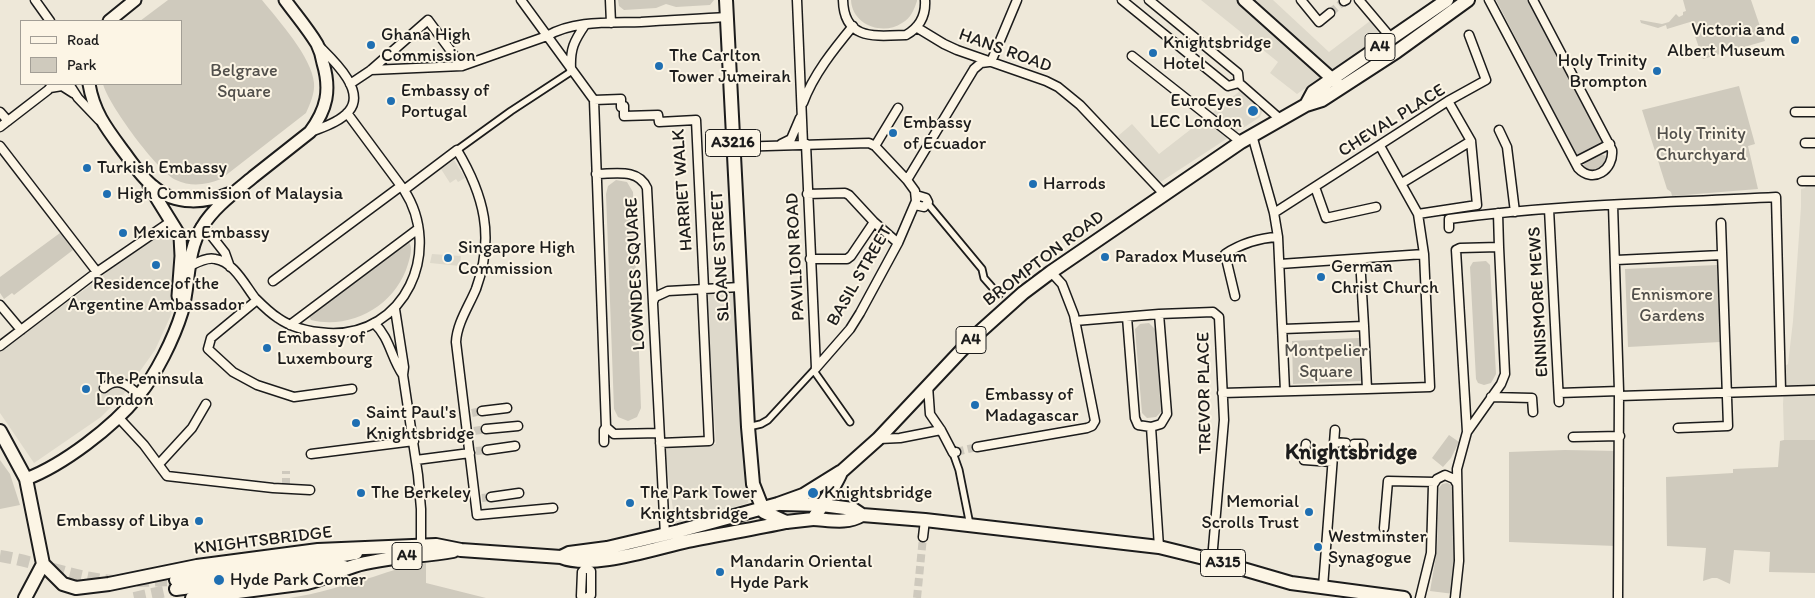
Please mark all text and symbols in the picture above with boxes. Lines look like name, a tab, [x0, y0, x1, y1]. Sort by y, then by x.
place label: Victoria and Albert Museum	[1667, 19, 1785, 62]
legend	[20, 20, 182, 85]
place label: Ghana High Commission	[381, 24, 476, 66]
street label: HANS ROAD	[956, 24, 1054, 78]
text: Road	[67, 31, 99, 49]
place label: Knightsbridge Hotel	[1163, 32, 1271, 74]
road number: A4	[1365, 34, 1395, 61]
marker: Victoria and Albert Museum	[1789, 34, 1801, 46]
marker: Ghana High Commission	[365, 39, 377, 51]
place label: The Carlton Tower Jumeirah	[669, 45, 791, 88]
marker: Knightsbridge Hotel	[1147, 47, 1159, 59]
place label: Holy Trinity Brompton	[1558, 50, 1647, 92]
text: Park	[67, 56, 97, 74]
park label: Belgrave Square	[210, 60, 278, 102]
marker: The Carlton Tower Jumeirah	[653, 60, 665, 72]
marker: Holy Trinity Brompton	[1651, 65, 1663, 77]
place label: Embassy of Portugal	[401, 80, 489, 122]
street label: CHEVAL PLACE	[1335, 80, 1449, 162]
place label: EuroEyes LEC London	[1150, 90, 1242, 132]
marker: Embassy of Portugal	[385, 95, 397, 107]
marker: EuroEyes LEC London	[1246, 104, 1260, 118]
place label: Embassy of Ecuador	[903, 112, 986, 154]
park label: Holy Trinity Churchyard	[1656, 123, 1746, 166]
marker: Embassy of Ecuador	[887, 127, 899, 139]
street label: HARRIET WALK	[668, 128, 698, 252]
road number: A3216	[706, 130, 760, 156]
place label: Turkish Embassy	[97, 157, 227, 179]
marker: Turkish Embassy	[81, 162, 93, 174]
place label: Harrods	[1043, 173, 1106, 195]
marker: Harrods	[1027, 178, 1039, 190]
place label: High Commission of Malaysia	[117, 183, 343, 205]
marker: High Commission of Malaysia	[101, 188, 113, 200]
street label: SLOANE STREET	[707, 190, 735, 322]
street label: PAVILION ROAD	[782, 192, 810, 322]
street label: LOWNDES SQUARE	[621, 197, 651, 351]
street label: BROMPTON ROAD	[979, 206, 1109, 312]
place label: Mexican Embassy	[133, 222, 269, 244]
street label: BASIL STREET	[823, 222, 897, 330]
street label: ENNISMORE MEWS	[1524, 226, 1554, 378]
marker: Mexican Embassy	[117, 227, 129, 239]
place label: Singapore High Commission	[458, 237, 575, 280]
place label: Paradox Museum	[1115, 246, 1247, 268]
marker: Paradox Museum	[1099, 251, 1111, 263]
marker: Singapore High Commission	[442, 252, 454, 264]
place label: German Christ Church	[1331, 256, 1439, 298]
marker: Residence of the Argentine Ambassador	[150, 259, 162, 271]
marker: German Christ Church	[1315, 271, 1327, 283]
place label: Residence of the Argentine Ambassador	[68, 273, 244, 316]
park label: Ennismore Gardens	[1631, 284, 1713, 326]
road number: A4	[956, 326, 986, 354]
place label: Embassy of Luxembourg	[277, 327, 373, 369]
street label: TREVOR PLACE	[1193, 332, 1217, 454]
park label: Montpelier Square	[1284, 340, 1368, 382]
marker: Embassy of Luxembourg	[261, 342, 273, 354]
place label: The Peninsula London	[96, 368, 204, 410]
marker: The Peninsula London	[80, 383, 92, 395]
place label: Embassy of Madagascar	[985, 384, 1079, 426]
marker: Embassy of Madagascar	[969, 399, 981, 411]
place label: Saint Paul's Knightsbridge	[366, 402, 474, 444]
marker: Saint Paul's Knightsbridge	[350, 417, 362, 429]
district label: Knightsbridge	[1285, 440, 1417, 466]
place label: The Berkeley	[371, 482, 471, 504]
place label: The Park Tower Knightsbridge	[640, 482, 757, 524]
place label: Knightsbridge	[824, 482, 932, 504]
marker: Knightsbridge	[806, 486, 820, 500]
marker: The Berkeley	[355, 487, 367, 499]
place label: Memorial Scrolls Trust	[1202, 491, 1299, 534]
marker: The Park Tower Knightsbridge	[624, 497, 636, 509]
marker: Memorial Scrolls Trust	[1303, 506, 1315, 518]
place label: Embassy of Libya	[56, 510, 189, 532]
marker: Embassy of Libya	[193, 515, 205, 527]
street label: KNIGHTSBRIDGE	[193, 522, 333, 560]
place label: Westminster Synagogue	[1328, 526, 1427, 568]
marker: Westminster Synagogue	[1312, 541, 1324, 553]
road number: A4	[392, 542, 422, 570]
road number: A315	[1200, 550, 1246, 576]
place label: Mandarin Oriental Hyde Park	[730, 551, 872, 594]
marker: Mandarin Oriental Hyde Park	[714, 566, 726, 578]
place label: Hyde Park Corner	[230, 569, 366, 591]
marker: Hyde Park Corner	[212, 573, 226, 587]

